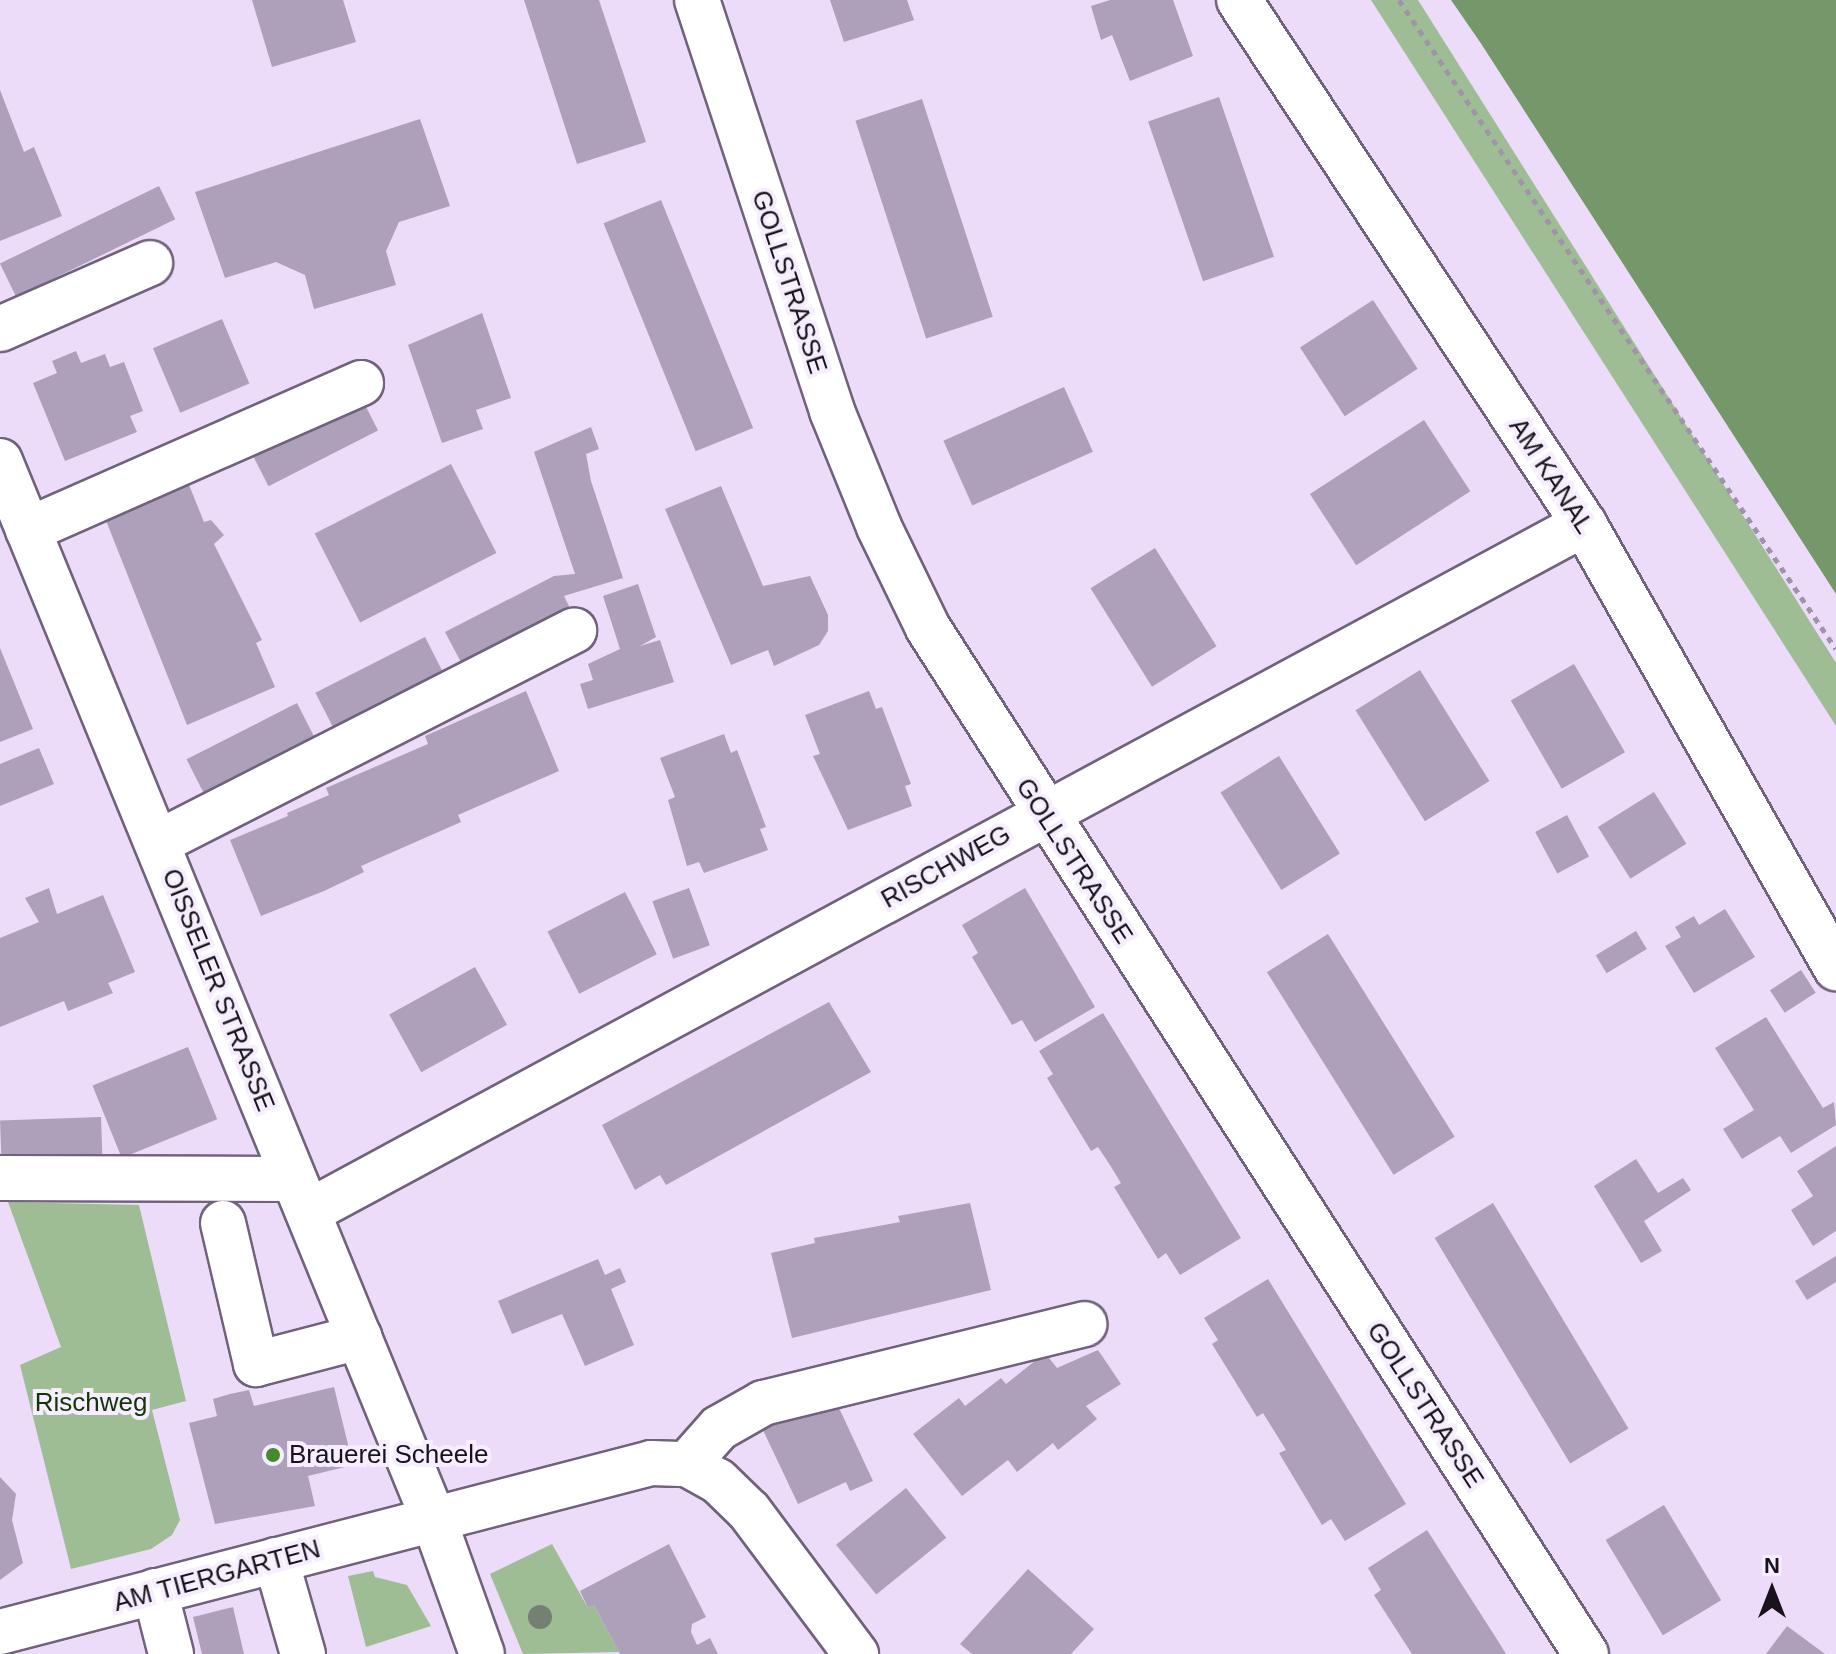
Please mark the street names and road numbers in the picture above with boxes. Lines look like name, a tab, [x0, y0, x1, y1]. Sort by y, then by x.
street label: GOLLSTRASSE	[745, 186, 833, 378]
street label: AM KANAL	[1502, 412, 1600, 540]
street label: GOLLSTRASSE	[1009, 773, 1139, 949]
street label: RISCHWEG	[876, 819, 1016, 915]
street label: OISSELER STRASSE	[155, 864, 281, 1116]
street label: GOLLSTRASSE	[1360, 1317, 1490, 1493]
street label: AM TIERGARTEN	[110, 1533, 324, 1619]

